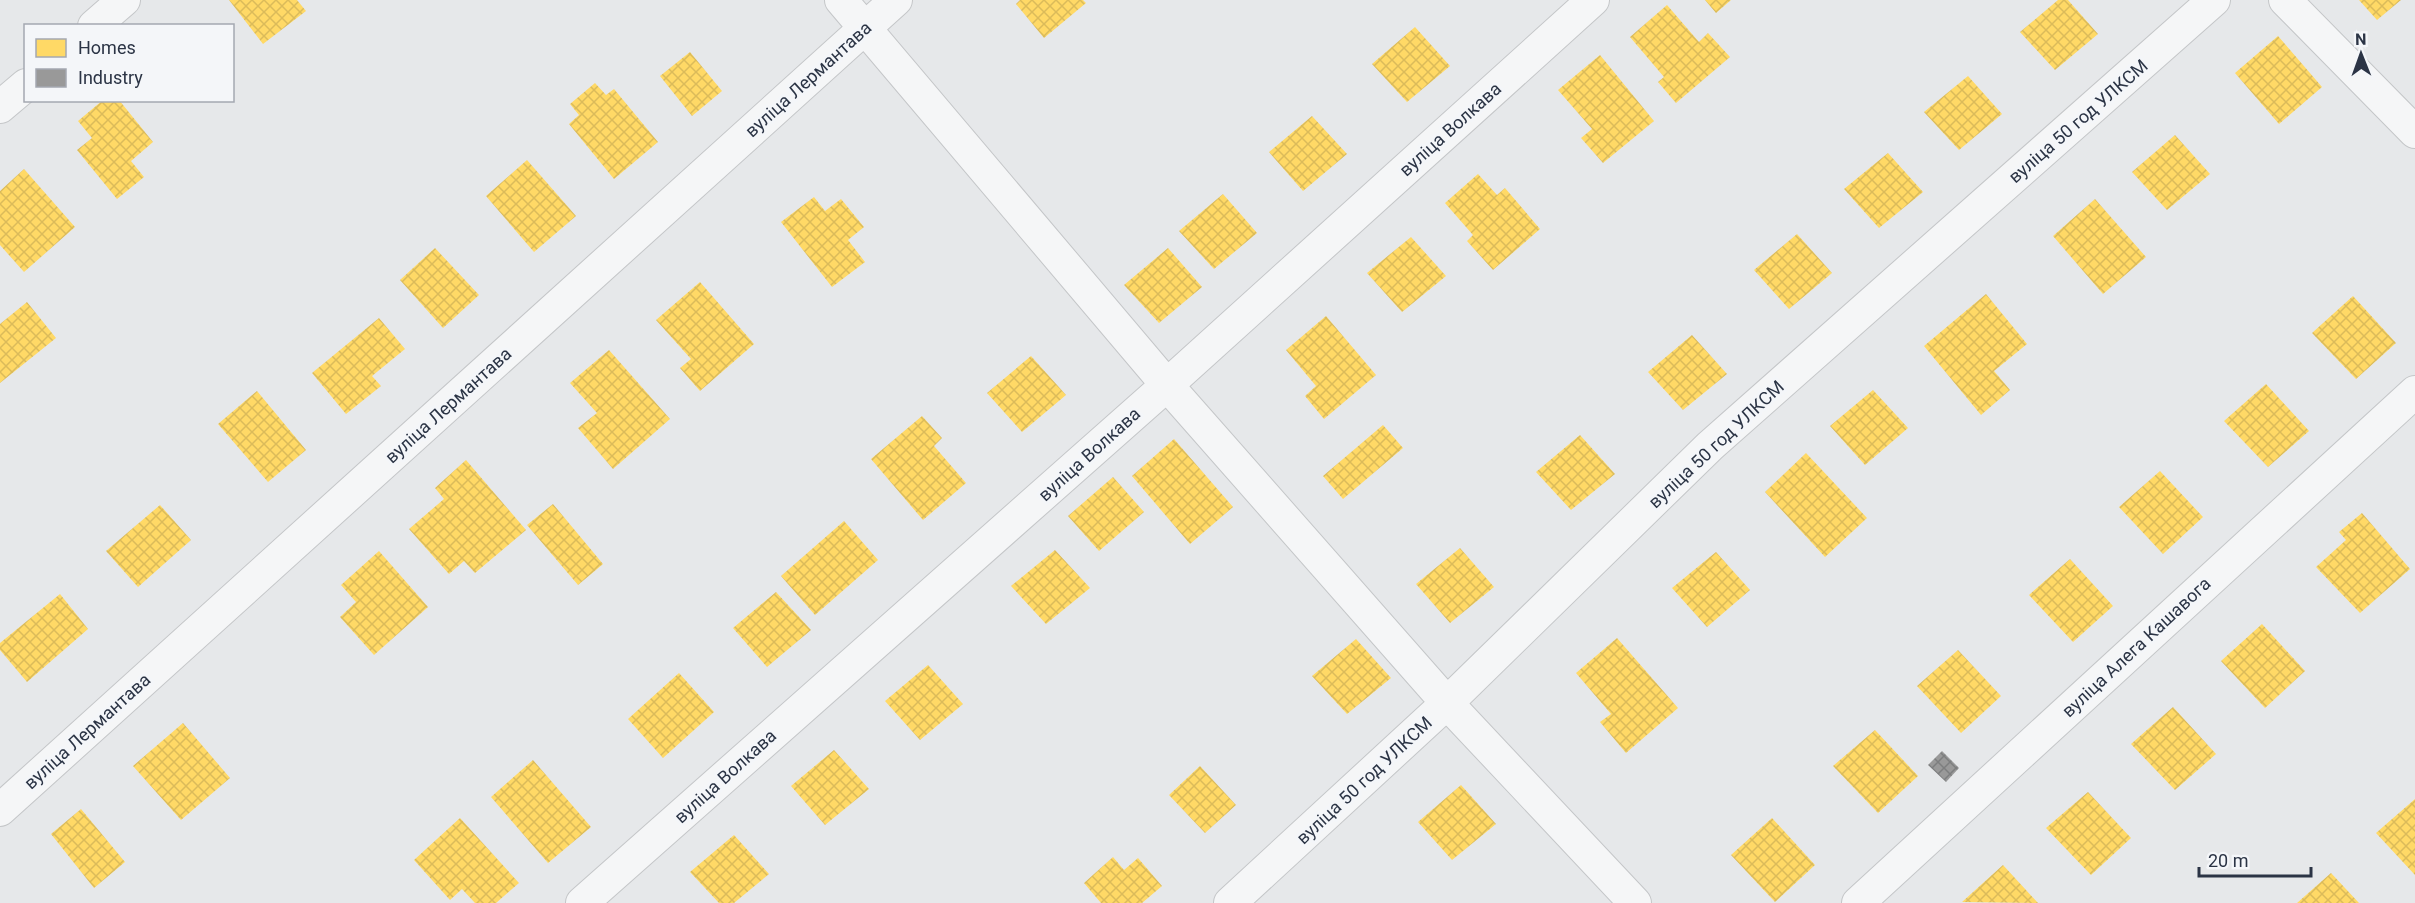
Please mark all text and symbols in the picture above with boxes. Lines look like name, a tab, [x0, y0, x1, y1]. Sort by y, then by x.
street label: вуліца Лермантава	[741, 17, 875, 141]
legend	[24, 24, 234, 102]
north arrow	[2331, 24, 2391, 84]
text: N	[2355, 30, 2367, 49]
text: Homes	[78, 37, 136, 58]
street label: вуліца 50 год УЛКСМ	[2004, 55, 2152, 187]
text: Industry	[78, 67, 143, 88]
street label: вуліца Волкава	[1395, 78, 1505, 180]
street label: вуліца Лермантава	[381, 343, 515, 467]
street label: вуліца 50 год УЛКСМ	[1644, 376, 1788, 512]
street label: вуліца Волкава	[1034, 403, 1144, 505]
street label: вуліца Алега Кашавога	[2057, 573, 2215, 721]
street label: вуліца Лермантава	[20, 669, 154, 793]
street label: вуліца 50 год УЛКСМ	[1292, 712, 1436, 848]
street label: вуліца Волкава	[670, 725, 780, 827]
scale bar	[2199, 840, 2312, 878]
text: 20 m	[2208, 850, 2248, 871]

